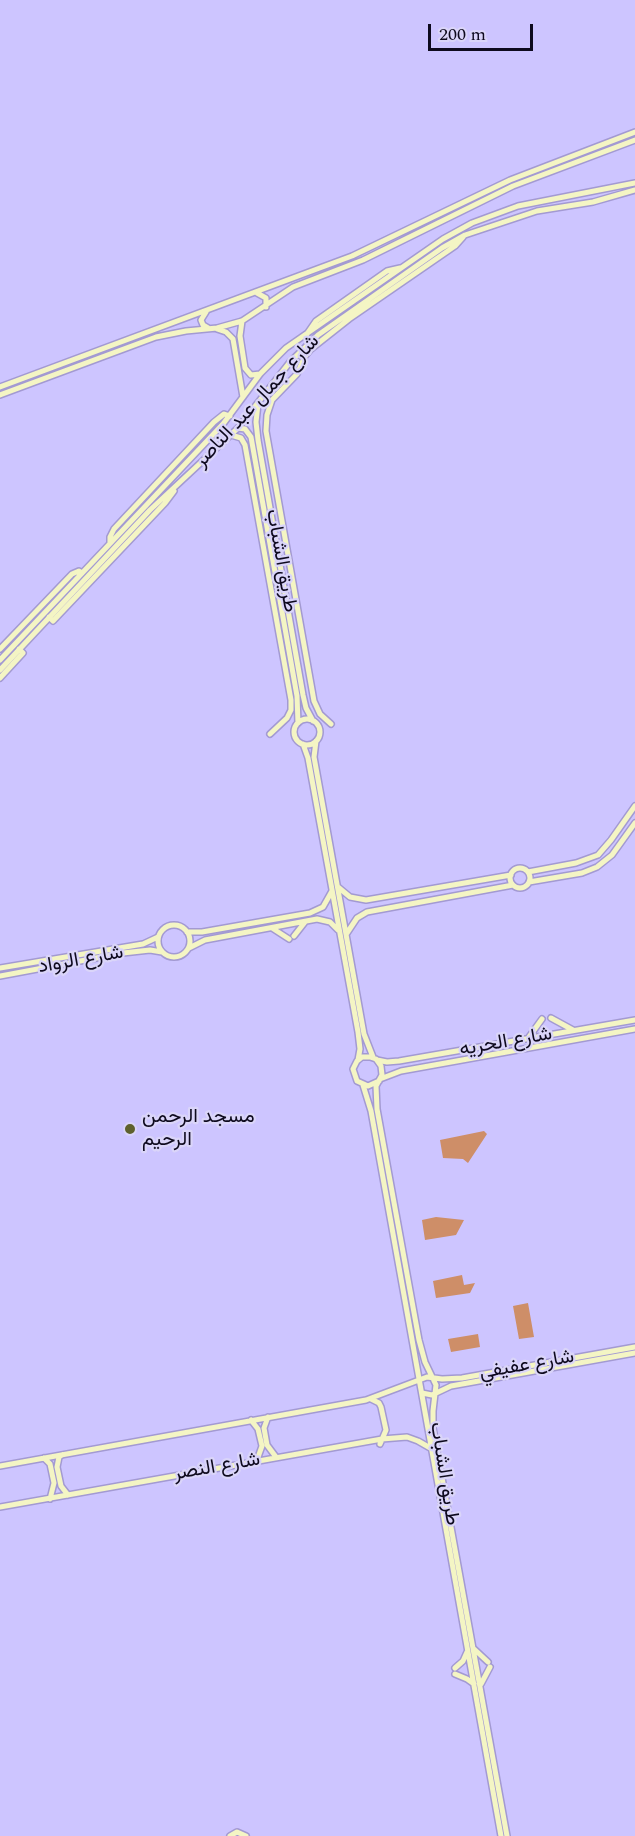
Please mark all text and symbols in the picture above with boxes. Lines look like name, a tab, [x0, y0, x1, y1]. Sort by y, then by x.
scale bar	[431, 12, 536, 50]
text: 200 m	[439, 21, 486, 48]
street label: شارع جمال عبد الناصر	[190, 331, 326, 473]
street label: طريق الشباب	[259, 508, 301, 614]
street label: شارع الرواد	[36, 942, 126, 980]
street label: شارع الحريه	[458, 1023, 554, 1063]
place label: مسجد الرحمن الرحيم	[142, 1106, 255, 1153]
marker: مسجد الرحمن الرحيم	[123, 1122, 137, 1136]
street label: شارع عفيفي	[478, 1346, 576, 1386]
street label: طريق الشباب	[423, 1421, 463, 1527]
street label: شارع النصر	[172, 1449, 262, 1487]

